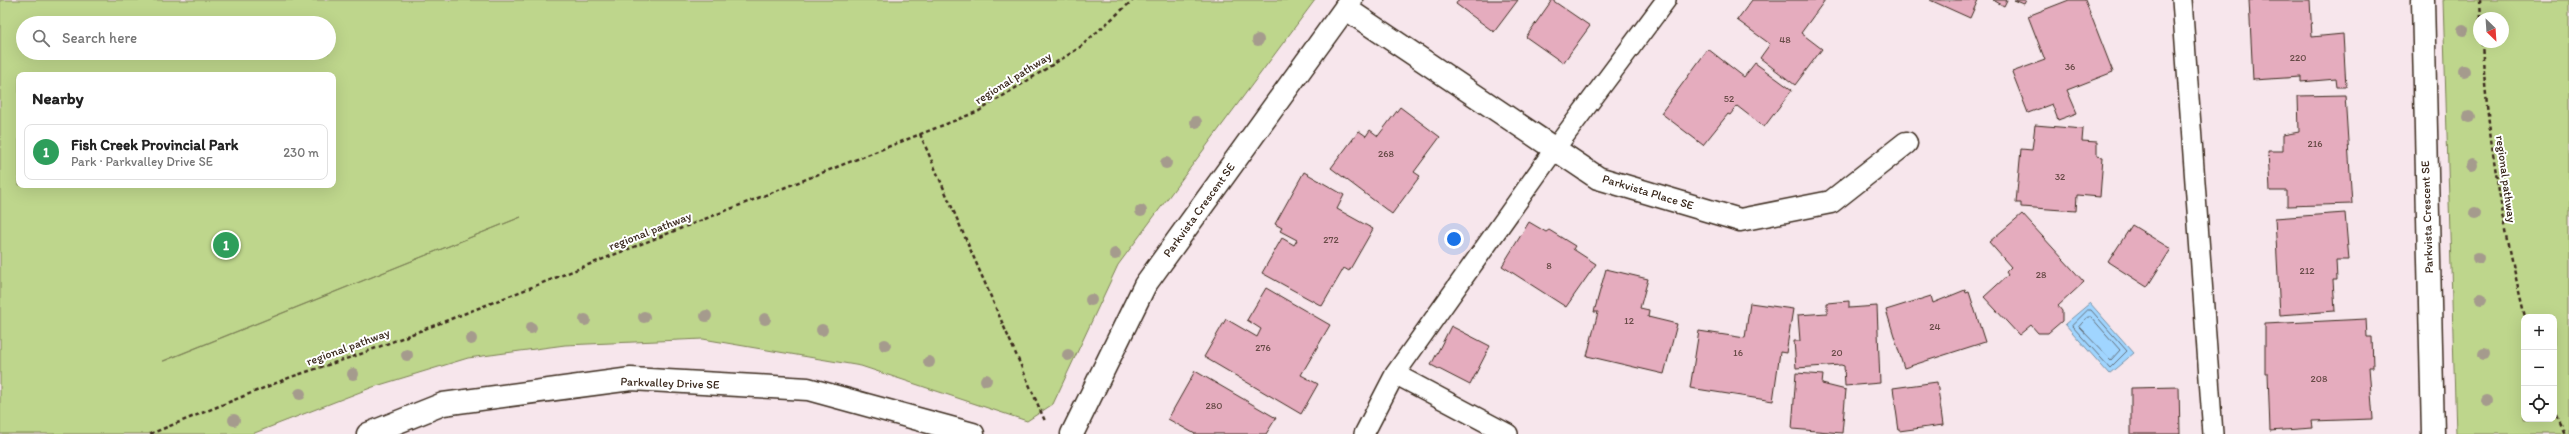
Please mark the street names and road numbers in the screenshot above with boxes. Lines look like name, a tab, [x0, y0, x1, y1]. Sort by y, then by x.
street label: regional pathway	[972, 49, 1054, 107]
street label: regional pathway	[2493, 135, 2519, 224]
street label: Parkvista Crescent SE	[1160, 160, 1238, 260]
street label: Parkvista Crescent SE	[2418, 160, 2436, 274]
street label: Parkvista Place SE	[1601, 171, 1696, 213]
street label: regional pathway	[607, 209, 694, 253]
street label: regional pathway	[304, 325, 392, 369]
street label: Parkvalley Drive SE	[620, 374, 720, 392]

